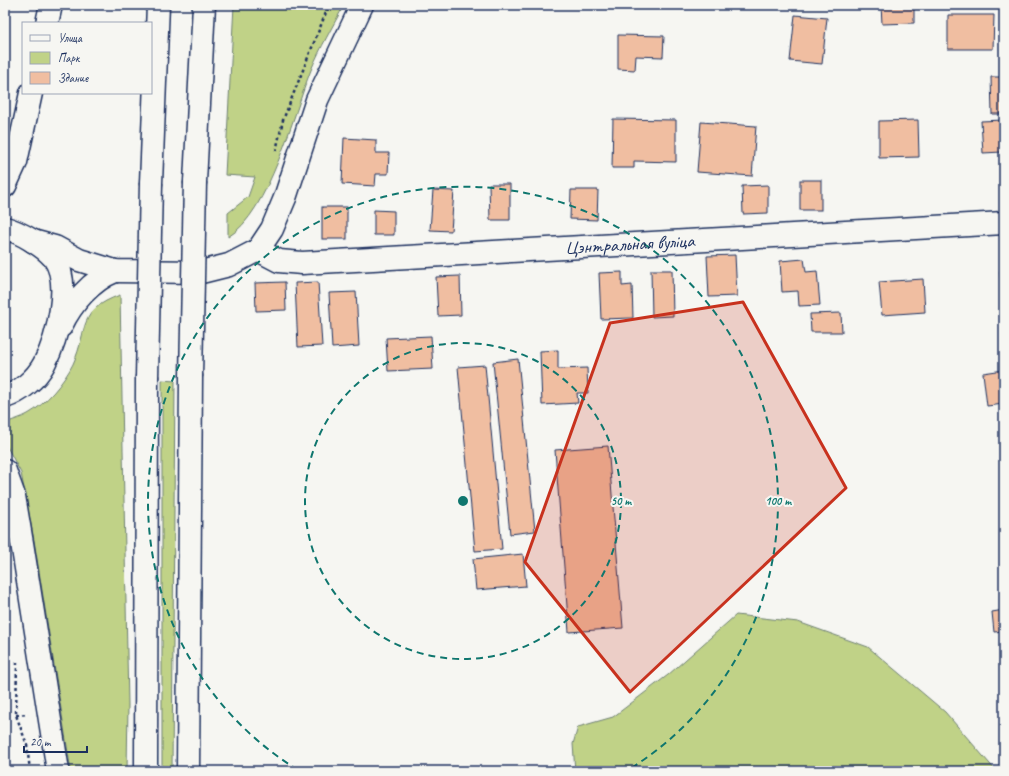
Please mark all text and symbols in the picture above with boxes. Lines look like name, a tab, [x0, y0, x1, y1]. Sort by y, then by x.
legend	[22, 22, 152, 94]
text: Улица	[58, 30, 83, 46]
text: Парк	[58, 50, 81, 66]
text: Здание	[58, 70, 89, 86]
street label: Цэнтральная вуліца	[564, 229, 697, 260]
text: 50 m	[611, 493, 632, 509]
text: 100 m	[765, 493, 792, 509]
centre of rings	[456, 494, 470, 508]
scale bar	[24, 728, 87, 754]
text: 20 m	[30, 734, 52, 750]

